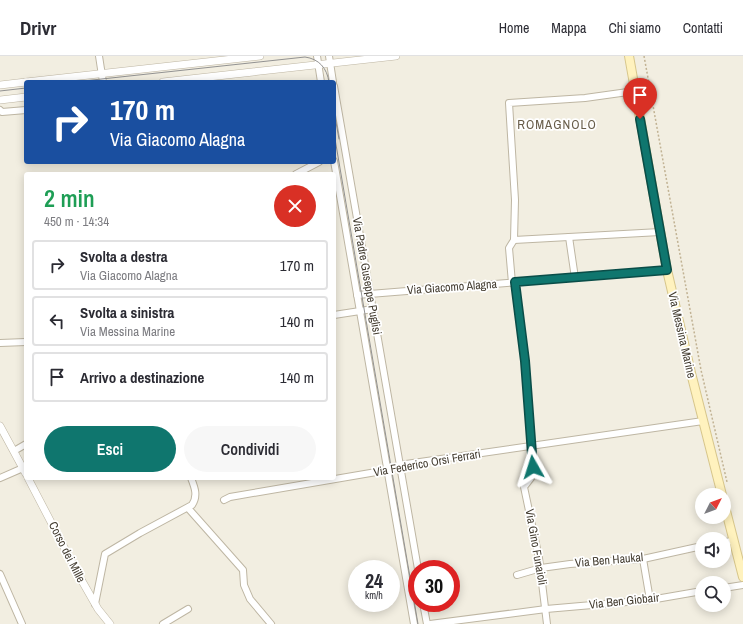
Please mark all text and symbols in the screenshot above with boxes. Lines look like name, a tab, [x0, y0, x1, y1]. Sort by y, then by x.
text: Drivr	[20, 15, 56, 41]
text: Home	[499, 19, 529, 37]
text: Mappa	[551, 19, 586, 37]
text: Chi siamo	[608, 19, 661, 37]
text: Contatti	[683, 19, 723, 37]
pin	[623, 78, 657, 119]
icon: arrive	[629, 84, 651, 106]
text: 170 m	[110, 91, 175, 129]
icon: right	[44, 96, 96, 148]
district label: ROMAGNOLO	[517, 116, 597, 133]
text: Via Giacomo Alagna	[110, 127, 245, 152]
text: 2 min	[44, 182, 95, 214]
button: close	[274, 185, 316, 227]
text: 450 m · 14:34	[44, 213, 109, 230]
street label: Via Padre Guseppe Puglisi	[349, 216, 385, 336]
text: Svolta a destra	[80, 246, 168, 267]
icon: right	[46, 254, 68, 276]
text: 170 m	[280, 255, 314, 276]
text: Via Giacomo Alagna	[80, 267, 178, 284]
street label: Via Giacomo Alagna	[406, 276, 498, 298]
street label: Via Messina Marine	[664, 290, 700, 380]
text: Svolta a sinistra	[80, 302, 174, 323]
icon: left	[46, 310, 68, 332]
text: 140 m	[280, 311, 314, 332]
text: Via Messina Marine	[80, 323, 175, 340]
icon: arrive	[46, 366, 68, 388]
text: Arrivo a destinazione	[80, 367, 204, 388]
text: 140 m	[280, 367, 314, 388]
button: Esci	[44, 426, 176, 472]
button: Condividi	[184, 426, 316, 472]
street label: Via Federico Orsi Ferrari	[372, 446, 482, 480]
position arrow	[512, 446, 554, 488]
north arrow	[695, 488, 731, 524]
map controls	[695, 488, 731, 612]
street label: Via Gino Funaioli	[521, 508, 551, 586]
street label: Corso dei Mille	[45, 519, 89, 585]
button: sound	[695, 532, 731, 568]
street label: Via Ben Haukal	[574, 549, 644, 571]
speed limit sign: 30	[408, 560, 460, 612]
text: 24	[365, 567, 383, 594]
button: search	[695, 576, 731, 612]
text: km/h	[365, 589, 383, 602]
street label: Via Ben Giobair	[588, 589, 661, 613]

